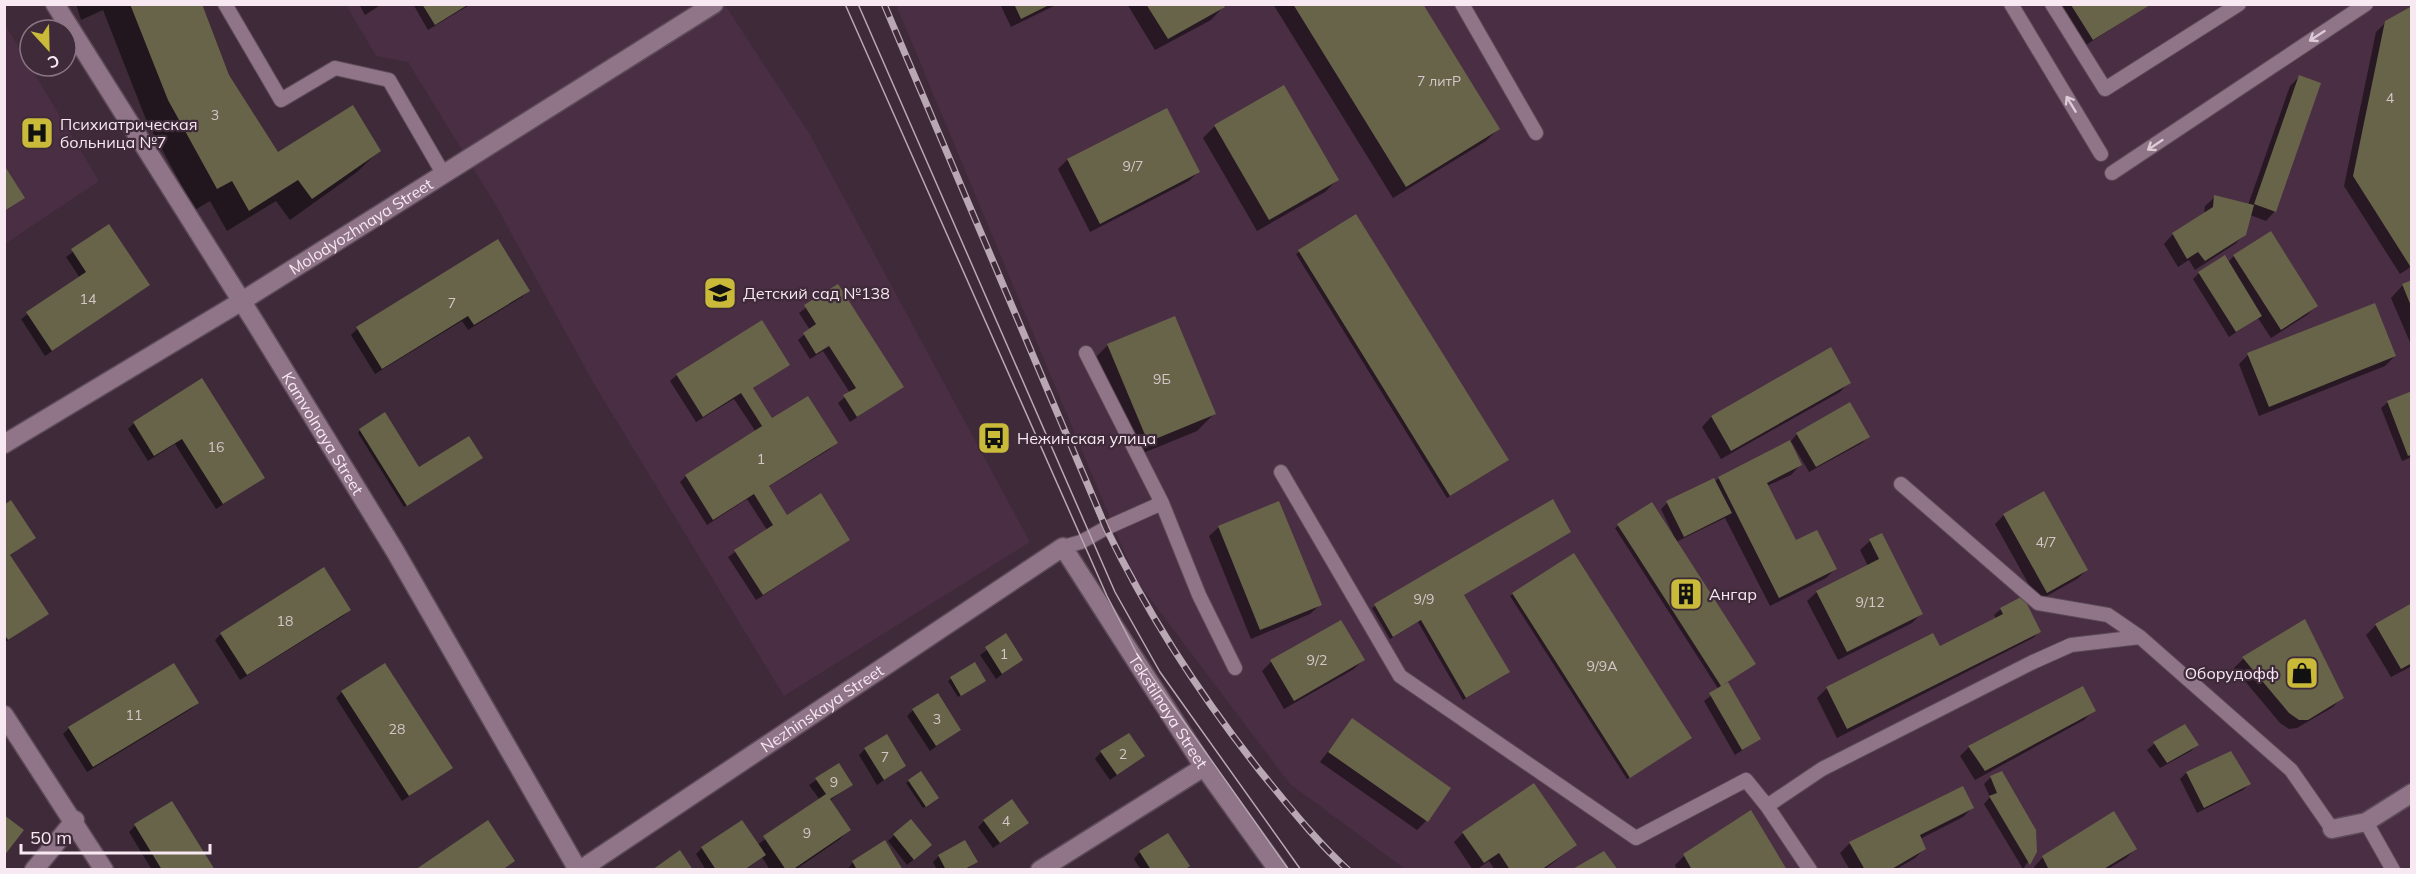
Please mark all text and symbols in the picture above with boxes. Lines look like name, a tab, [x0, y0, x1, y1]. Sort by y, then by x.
north arrow	[18, 18, 78, 78]
one-way arrow	[2308, 30, 2325, 43]
text: С	[45, 51, 62, 73]
house number: 7 литР	[1417, 72, 1461, 90]
house number: 4	[2386, 89, 2395, 107]
one-way arrow	[2064, 96, 2076, 113]
house number: 3	[211, 106, 219, 124]
place label: Психиатрическая больница №7	[60, 114, 198, 152]
hospital icon: Психиатрическая больница №7	[19, 115, 55, 151]
one-way arrow	[2147, 139, 2163, 151]
house number: 9/7	[1123, 157, 1143, 175]
street label: Molodyozhnaya Street	[285, 173, 437, 279]
school or university icon: Детский сад №138	[702, 275, 738, 311]
place label: Детский сад №138	[743, 283, 890, 303]
house number: 14	[80, 290, 97, 308]
house number: 7	[448, 294, 456, 312]
street label: Kamvolnaya Street	[278, 368, 368, 499]
house number: 9Б	[1153, 370, 1171, 388]
bus stop icon: Нежинская улица	[976, 420, 1012, 456]
place label: Нежинская улица	[1017, 428, 1156, 448]
house number: 16	[208, 438, 224, 456]
house number: 1	[757, 450, 765, 468]
house number: 4/7	[2036, 533, 2056, 551]
building icon: Ангар	[1668, 576, 1704, 612]
place label: Ангар	[1709, 584, 1757, 604]
house number: 9/9	[1414, 590, 1434, 608]
house number: 9/12	[1855, 593, 1885, 611]
house number: 18	[277, 612, 293, 630]
house number: 1	[1000, 645, 1008, 663]
street label: Tekstilnaya Street	[1124, 650, 1212, 772]
house number: 9/2	[1307, 651, 1327, 669]
shop icon: Оборудофф	[2284, 655, 2320, 691]
house number: 9/9А	[1586, 657, 1618, 675]
street label: Nezhinskaya Street	[757, 660, 887, 756]
place label: Оборудофф	[2185, 663, 2279, 683]
house number: 11	[126, 706, 142, 724]
house number: 3	[933, 710, 941, 728]
house number: 28	[389, 720, 405, 738]
house number: 2	[1119, 745, 1127, 763]
house number: 7	[881, 748, 889, 766]
house number: 9	[830, 773, 838, 791]
house number: 4	[1002, 812, 1011, 830]
scale bar	[21, 817, 210, 855]
house number: 9	[803, 824, 811, 842]
text: 50 m	[30, 826, 72, 849]

